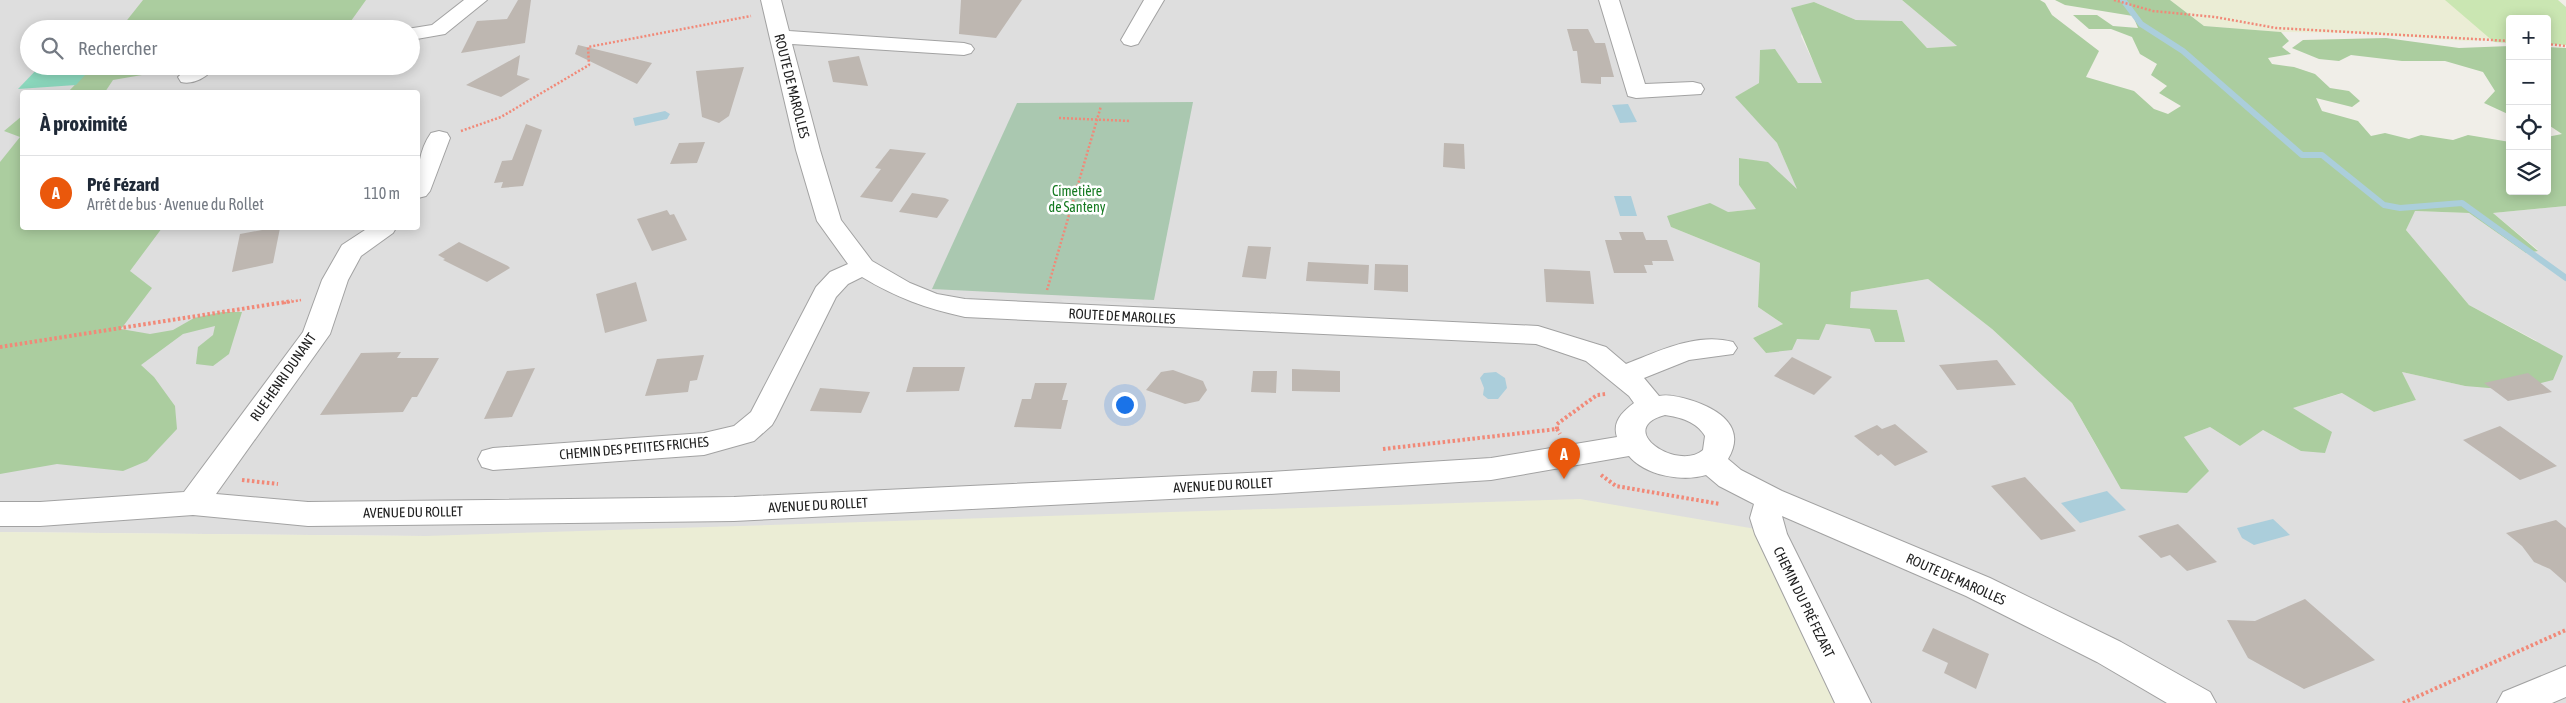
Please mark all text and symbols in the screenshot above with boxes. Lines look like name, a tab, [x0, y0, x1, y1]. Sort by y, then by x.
map controls	[2506, 15, 2551, 195]
button: +	[2506, 15, 2551, 60]
search box	[20, 20, 420, 75]
street label: ROUTE DE MAROLLES	[771, 32, 813, 140]
icon: search	[38, 34, 66, 62]
text: Rechercher	[78, 37, 157, 59]
button: −	[2506, 60, 2551, 105]
button: locate	[2506, 105, 2551, 150]
text: À proximité	[40, 111, 128, 135]
button: layers	[2506, 150, 2551, 195]
text: Pré Fézard	[87, 173, 159, 195]
park label: Cimetière de Santeny	[1049, 183, 1106, 215]
text: A	[52, 184, 60, 202]
text: 110 m	[364, 184, 400, 202]
text: Arrêt de bus · Avenue du Rollet	[87, 195, 264, 213]
street label: ROUTE DE MAROLLES	[1068, 305, 1176, 327]
street label: RUE HENRI DUNANT	[247, 330, 319, 424]
your location	[1112, 392, 1138, 418]
street label: CHEMIN DES PETITES FRICHES	[559, 433, 710, 463]
pin: A	[1548, 438, 1580, 479]
street label: AVENUE DU ROLLET	[1173, 474, 1273, 496]
street label: AVENUE DU ROLLET	[768, 494, 868, 516]
street label: AVENUE DU ROLLET	[363, 503, 463, 521]
street label: CHEMIN DU PRÉ FEZART	[1770, 544, 1838, 660]
street label: ROUTE DE MAROLLES	[1904, 550, 2008, 608]

